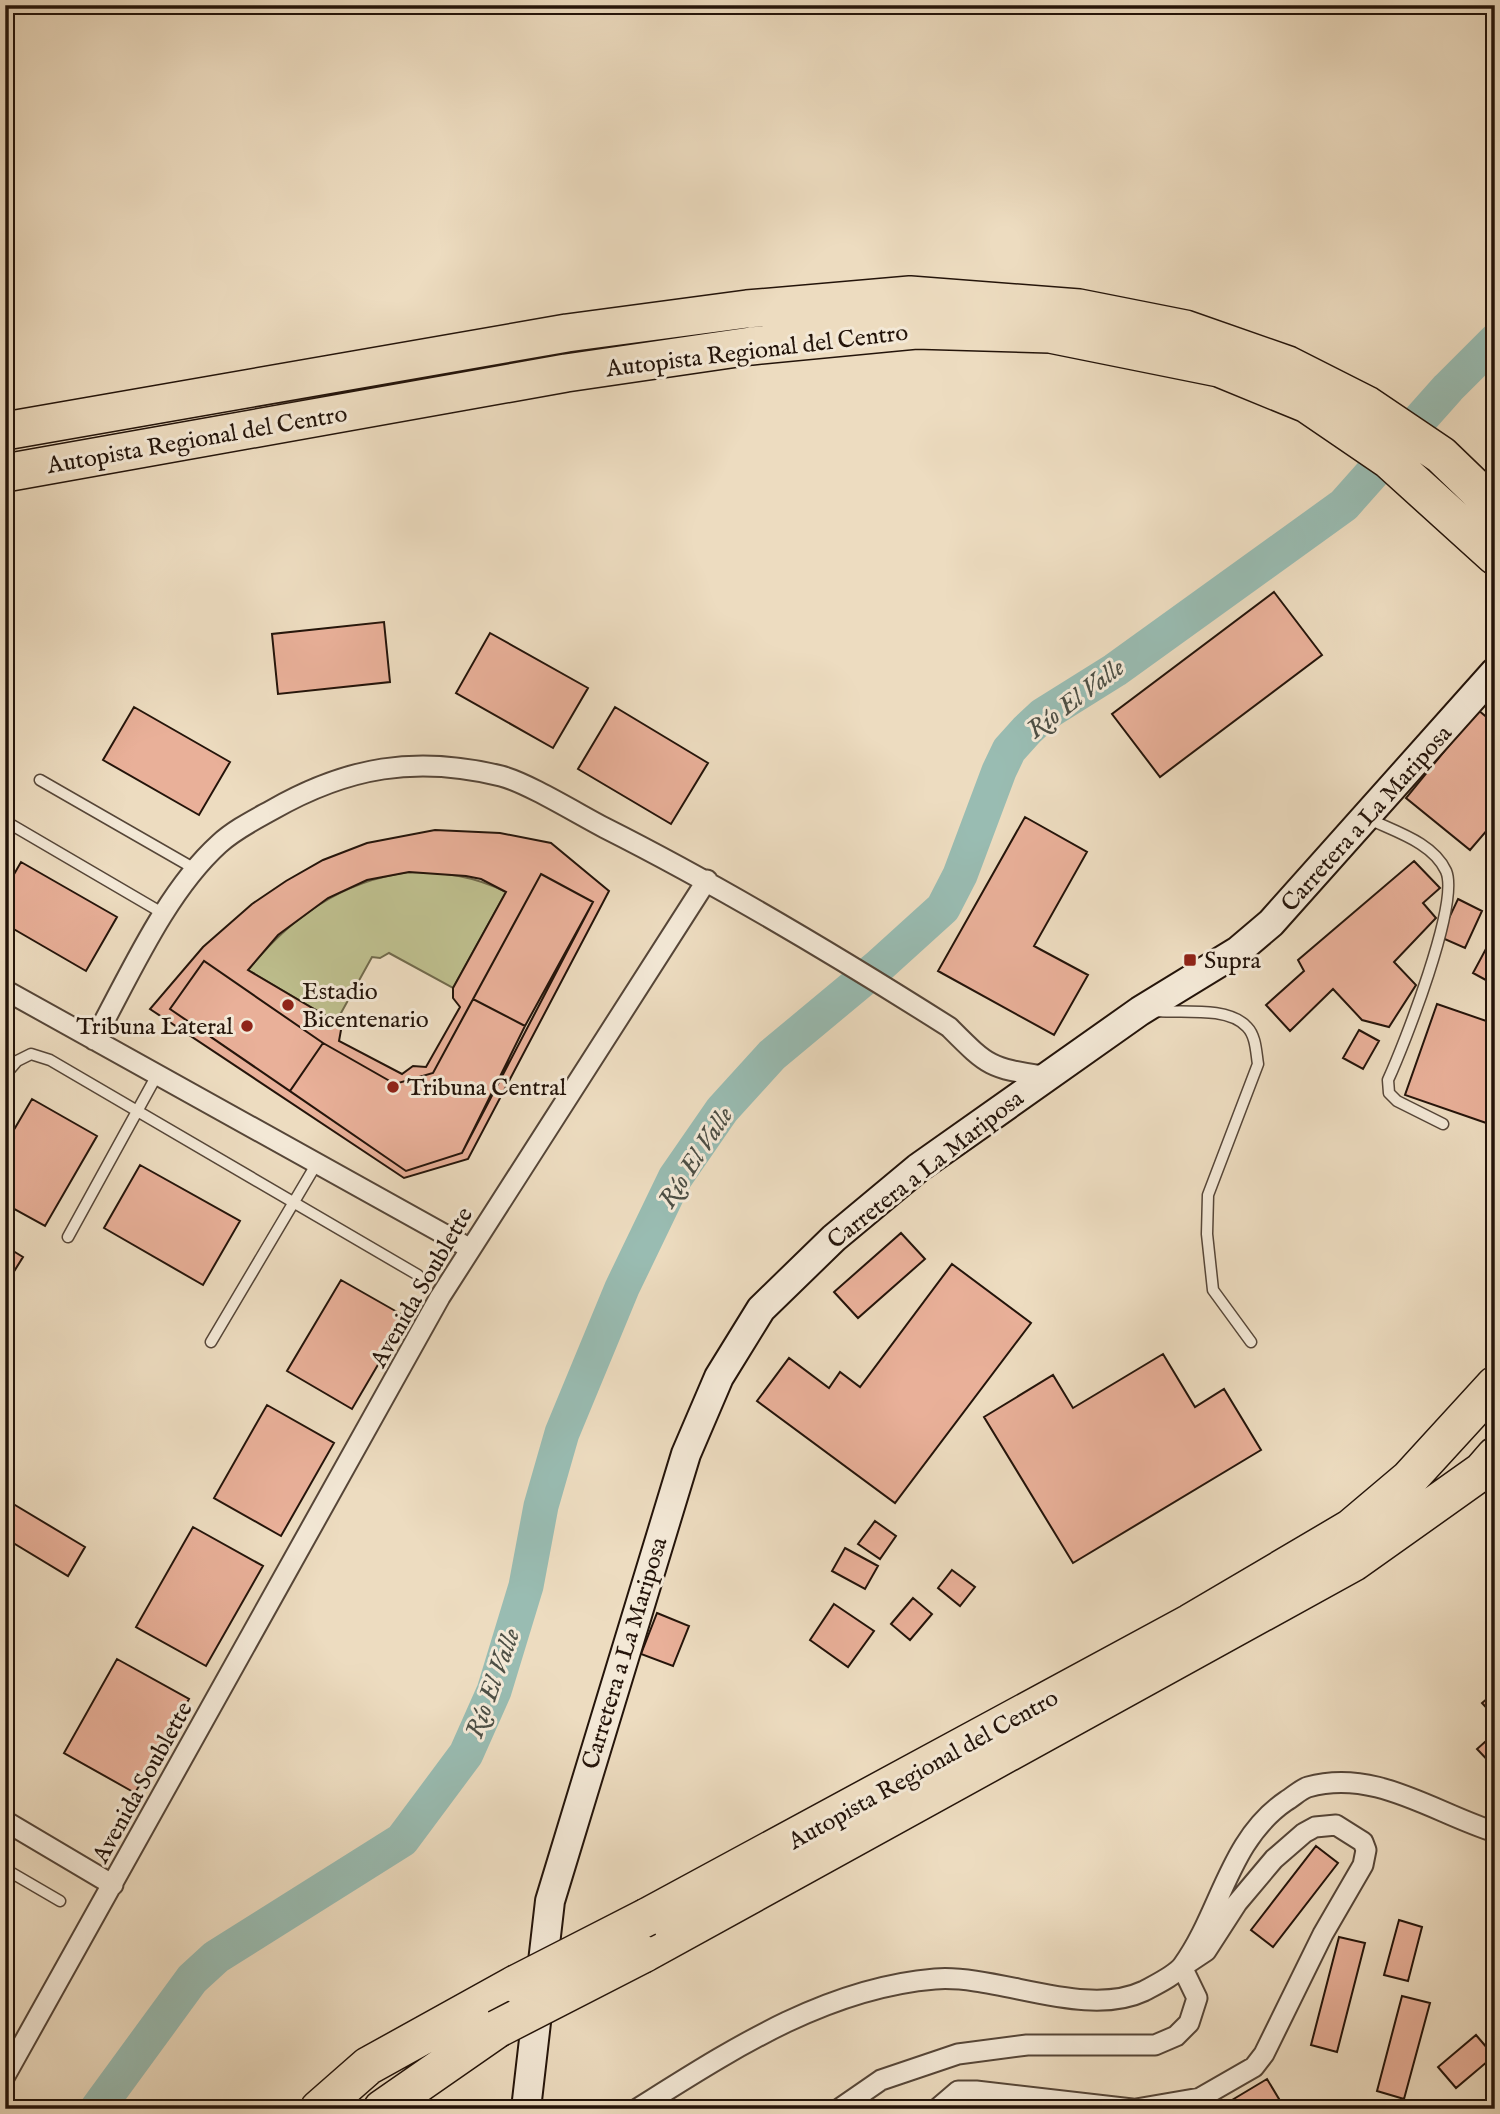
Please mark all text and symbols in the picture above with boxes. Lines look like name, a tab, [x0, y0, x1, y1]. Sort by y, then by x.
street label: Autopista Regional del Centro	[603, 318, 910, 386]
street label: Autopista Regional del Centro	[44, 399, 350, 482]
water label: Río El Valle	[1020, 651, 1132, 747]
street label: Carretera a La Mariposa	[1275, 719, 1460, 919]
place label: Supra	[1204, 946, 1261, 977]
marker: Supra	[1182, 952, 1198, 968]
place label: Estadio Bicentenario	[302, 977, 429, 1036]
marker: Estadio Bicentenario	[280, 997, 296, 1013]
place label: Tribuna Lateral	[76, 1012, 233, 1043]
marker: Tribuna Lateral	[239, 1018, 255, 1034]
place label: Tribuna Central	[407, 1073, 567, 1104]
marker: Tribuna Central	[385, 1079, 401, 1095]
street label: Carretera a La Mariposa	[821, 1083, 1031, 1257]
water label: Río El Valle	[651, 1101, 741, 1215]
street label: Avenida Soublette	[363, 1202, 481, 1374]
street label: Carretera a La Mariposa	[575, 1533, 676, 1773]
water label: Río El Valle	[458, 1624, 529, 1743]
street label: Autopista Regional del Centro	[782, 1683, 1064, 1858]
street label: Avenida Soublette	[86, 1696, 201, 1870]

